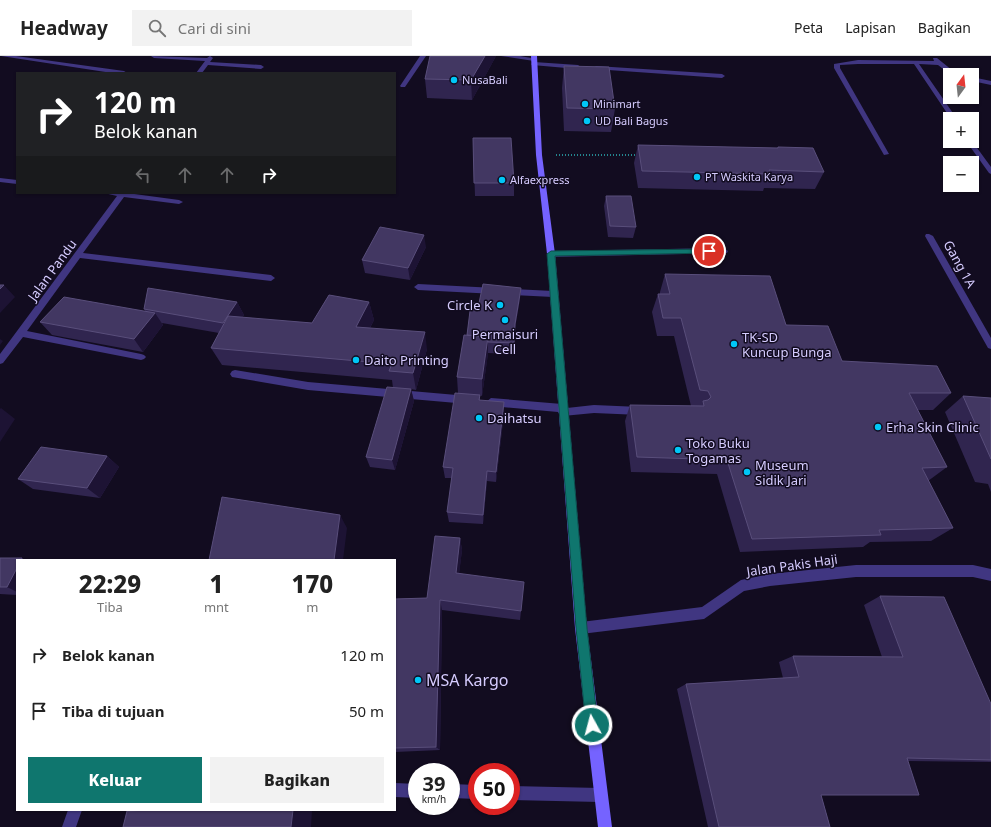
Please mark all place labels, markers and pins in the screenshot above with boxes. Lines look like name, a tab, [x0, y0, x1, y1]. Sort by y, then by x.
place label: NusaBali	[462, 72, 508, 87]
marker: NusaBali	[449, 75, 459, 85]
place label: Minimart	[593, 96, 640, 111]
marker: Minimart	[580, 99, 590, 109]
place label: UD Bali Bagus	[595, 113, 668, 128]
marker: UD Bali Bagus	[582, 116, 592, 126]
place label: PT Waskita Karya	[705, 169, 793, 184]
place label: Alfaexpress	[510, 172, 569, 187]
marker: PT Waskita Karya	[692, 172, 702, 182]
marker: Alfaexpress	[497, 175, 507, 185]
pin	[692, 234, 726, 268]
place label: Circle K	[447, 296, 493, 314]
marker: Circle K	[495, 300, 505, 310]
marker: Permaisuri Cell	[500, 315, 510, 325]
place label: Permaisuri Cell	[472, 325, 538, 358]
place label: TK-SD Kuncup Bunga	[742, 328, 832, 361]
marker: TK-SD Kuncup Bunga	[729, 339, 739, 349]
place label: Daito Printing	[364, 351, 449, 369]
marker: Daito Printing	[351, 355, 361, 365]
place label: Daihatsu	[487, 409, 541, 427]
marker: Daihatsu	[474, 413, 484, 423]
place label: Erha Skin Clinic	[886, 418, 979, 436]
marker: Erha Skin Clinic	[873, 422, 883, 432]
place label: Toko Buku Togamas	[686, 434, 750, 467]
marker: Toko Buku Togamas	[673, 445, 683, 455]
place label: Museum Sidik Jari	[755, 456, 809, 489]
marker: Museum Sidik Jari	[742, 467, 752, 477]
place label: MSA Kargo	[426, 669, 509, 691]
marker: MSA Kargo	[413, 675, 423, 685]

